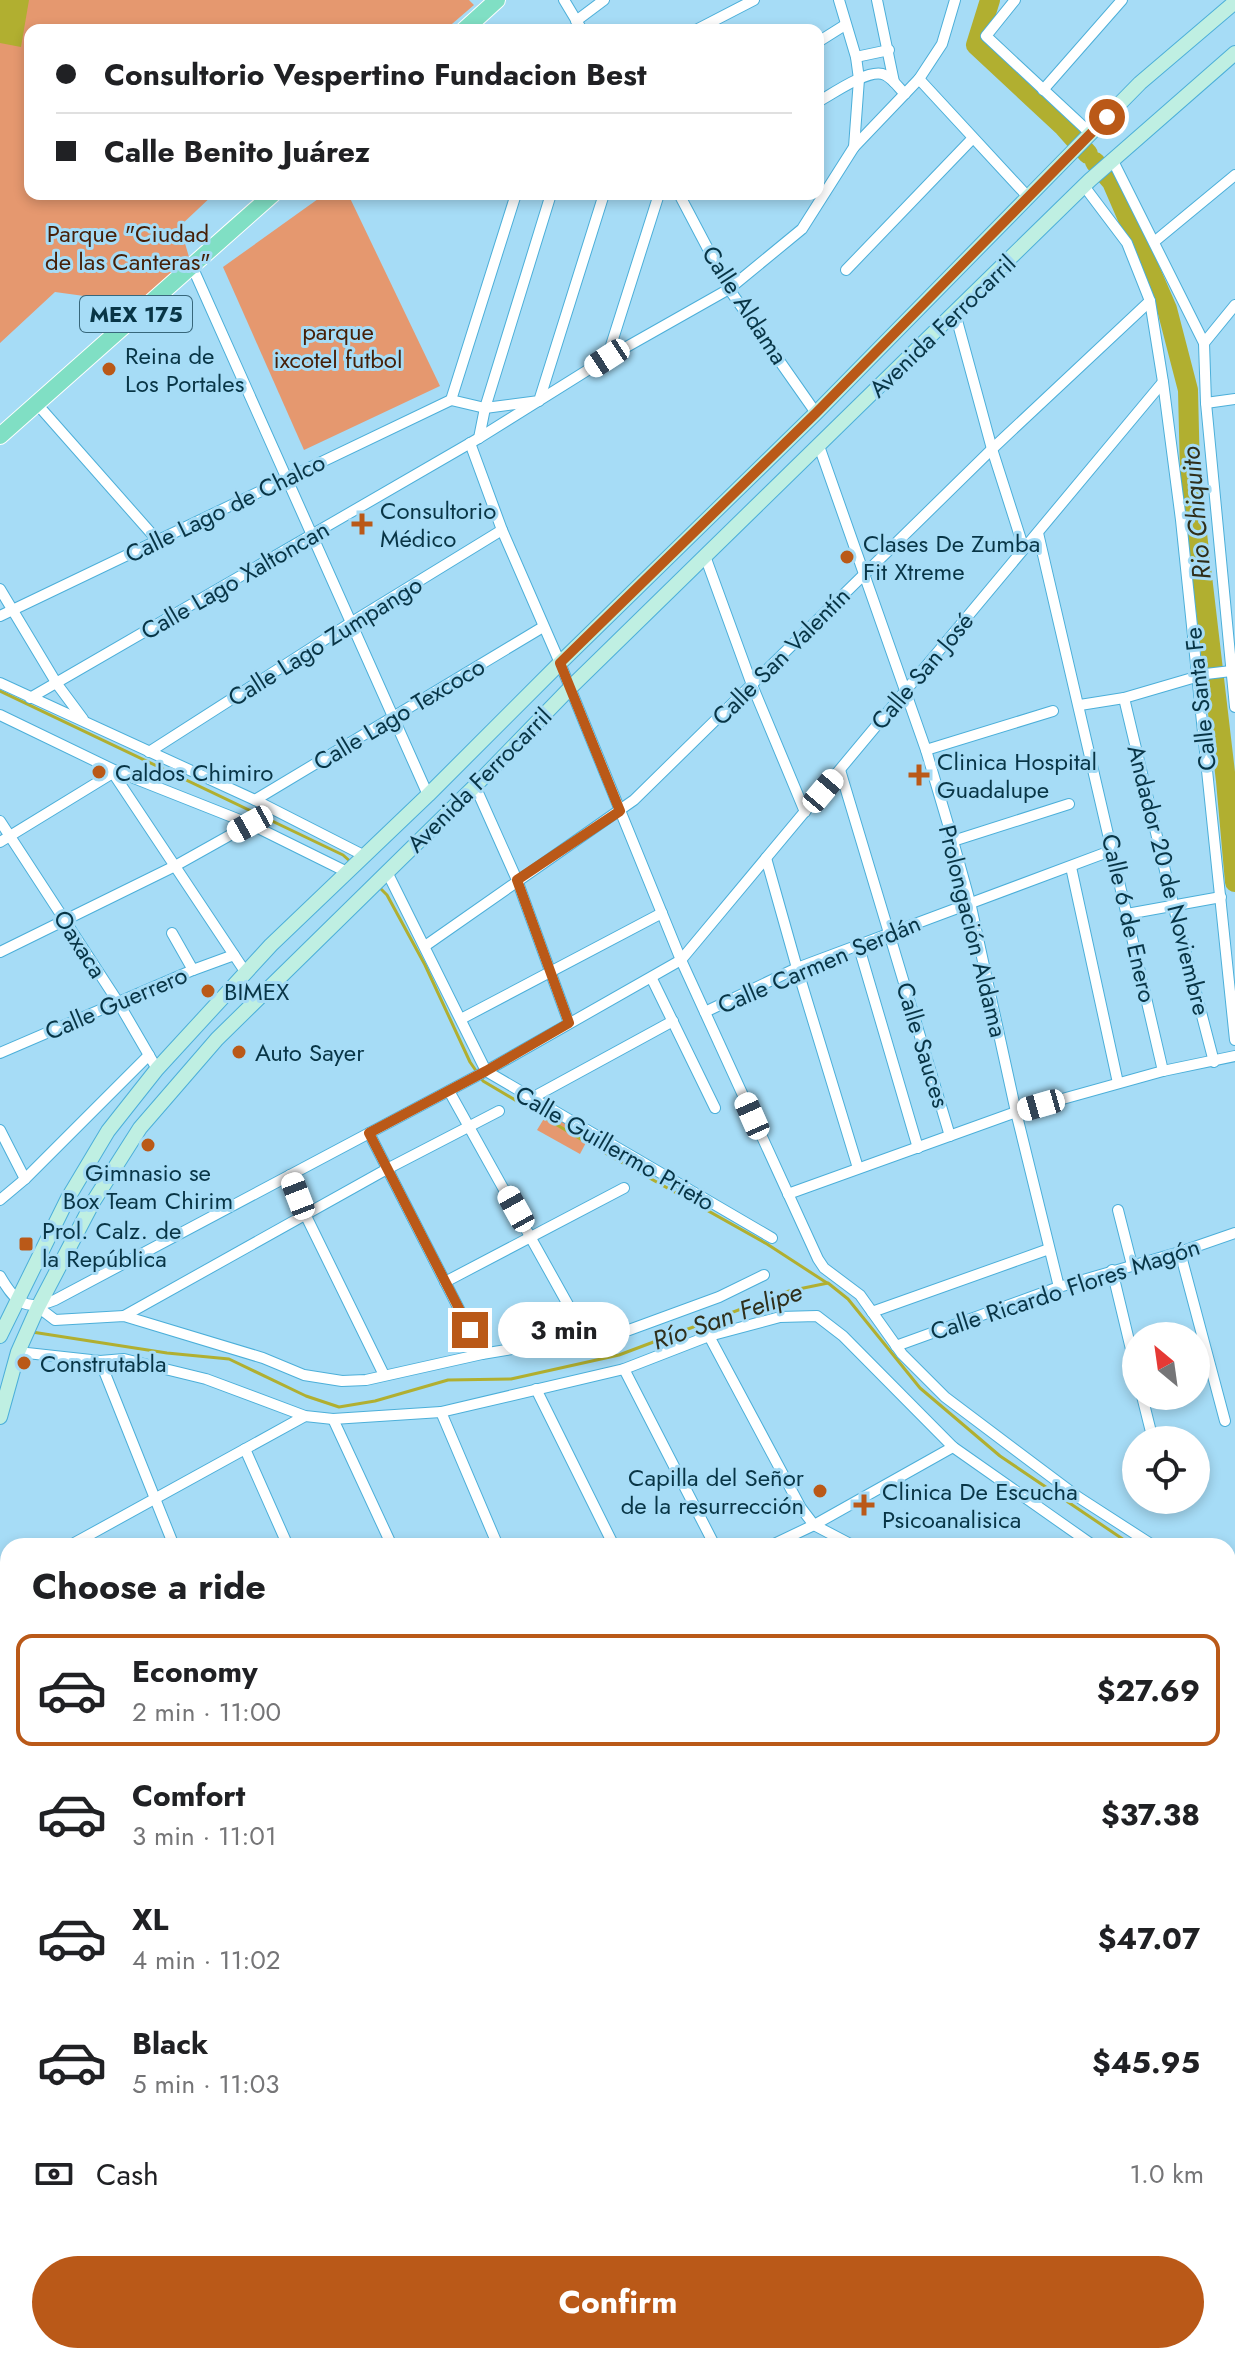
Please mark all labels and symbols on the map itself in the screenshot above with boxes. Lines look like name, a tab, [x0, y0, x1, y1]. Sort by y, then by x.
route start	[1089, 99, 1125, 135]
park label: Parque "Ciudad de las Canteras"	[45, 216, 211, 279]
street label: Calle Aldama	[693, 239, 797, 371]
street label: Avenida Ferrocarril	[861, 247, 1023, 405]
road number: MEX 175	[80, 296, 192, 332]
park label: parque ixcotel futbol	[274, 314, 402, 377]
car	[580, 335, 634, 381]
place label: Reina de Los Portales	[125, 338, 244, 401]
marker: Reina de Los Portales	[100, 360, 118, 378]
street label: Calle Lago de Chalco	[119, 444, 331, 572]
water label: Rio Chiquito	[1171, 445, 1221, 581]
place label: Consultorio Médico	[380, 493, 496, 556]
street label: Calle Lago Xaltoncan	[134, 512, 336, 648]
marker: Consultorio Médico	[351, 513, 373, 535]
place label: Clases De Zumba Fit Xtreme	[863, 526, 1040, 589]
marker: Clases De Zumba Fit Xtreme	[838, 548, 856, 566]
street label: Calle Lago Zumpango	[221, 567, 429, 715]
street label: Calle San Valentín	[704, 579, 858, 733]
street label: Calle San José	[862, 605, 982, 737]
street label: Calle Santa Fe	[1175, 626, 1225, 772]
street label: Calle Lago Texcoco	[307, 649, 491, 779]
street label: Avenida Ferrocarril	[399, 700, 559, 860]
street label: Andador 20 de Noviembre	[1118, 741, 1220, 1019]
place label: Clinica Hospital Guadalupe	[937, 744, 1097, 807]
place label: Caldos Chimiro	[115, 755, 273, 790]
marker: Caldos Chimiro	[90, 763, 108, 781]
marker: Clinica Hospital Guadalupe	[908, 764, 930, 786]
car	[798, 765, 848, 817]
car	[223, 802, 277, 846]
street label: Prolongación Aldama	[930, 821, 1016, 1041]
street label: Calle 6 de Enero	[1093, 830, 1165, 1006]
street label: Oaxaca	[45, 903, 115, 985]
street label: Calle Carmen Serdán	[712, 905, 926, 1023]
street label: Calle Guerrero	[39, 957, 193, 1049]
place label: BIMEX	[224, 974, 290, 1009]
street label: Calle Sauces	[887, 978, 959, 1112]
marker: BIMEX	[199, 982, 217, 1000]
place label: Auto Sayer	[255, 1035, 365, 1070]
marker: Auto Sayer	[230, 1043, 248, 1061]
street label: Calle Guillermo Prieto	[509, 1077, 721, 1219]
car	[1015, 1087, 1067, 1123]
car	[731, 1089, 773, 1143]
marker: Gimnasio se Box Team Chirim	[139, 1136, 157, 1154]
place label: Gimnasio se Box Team Chirim	[63, 1155, 233, 1218]
car	[278, 1169, 318, 1223]
car	[494, 1182, 538, 1236]
place label: Prol. Calz. de la República	[42, 1213, 181, 1276]
street label: Calle Ricardo Flores Magón	[926, 1229, 1204, 1349]
marker: Prol. Calz. de la República	[17, 1235, 35, 1253]
water label: Río San Felipe	[647, 1273, 807, 1359]
callout: 3 min	[498, 1302, 630, 1358]
route end	[452, 1312, 488, 1348]
north arrow	[1122, 1322, 1210, 1410]
place label: Construtabla	[40, 1346, 166, 1381]
marker: Construtabla	[15, 1354, 33, 1372]
place label: Capilla del Señor de la resurrección	[621, 1460, 805, 1523]
place label: Clinica De Escucha Psicoanalisica	[882, 1474, 1078, 1537]
marker: Capilla del Señor de la resurrección	[811, 1482, 829, 1500]
marker: Clinica De Escucha Psicoanalisica	[853, 1494, 875, 1516]

